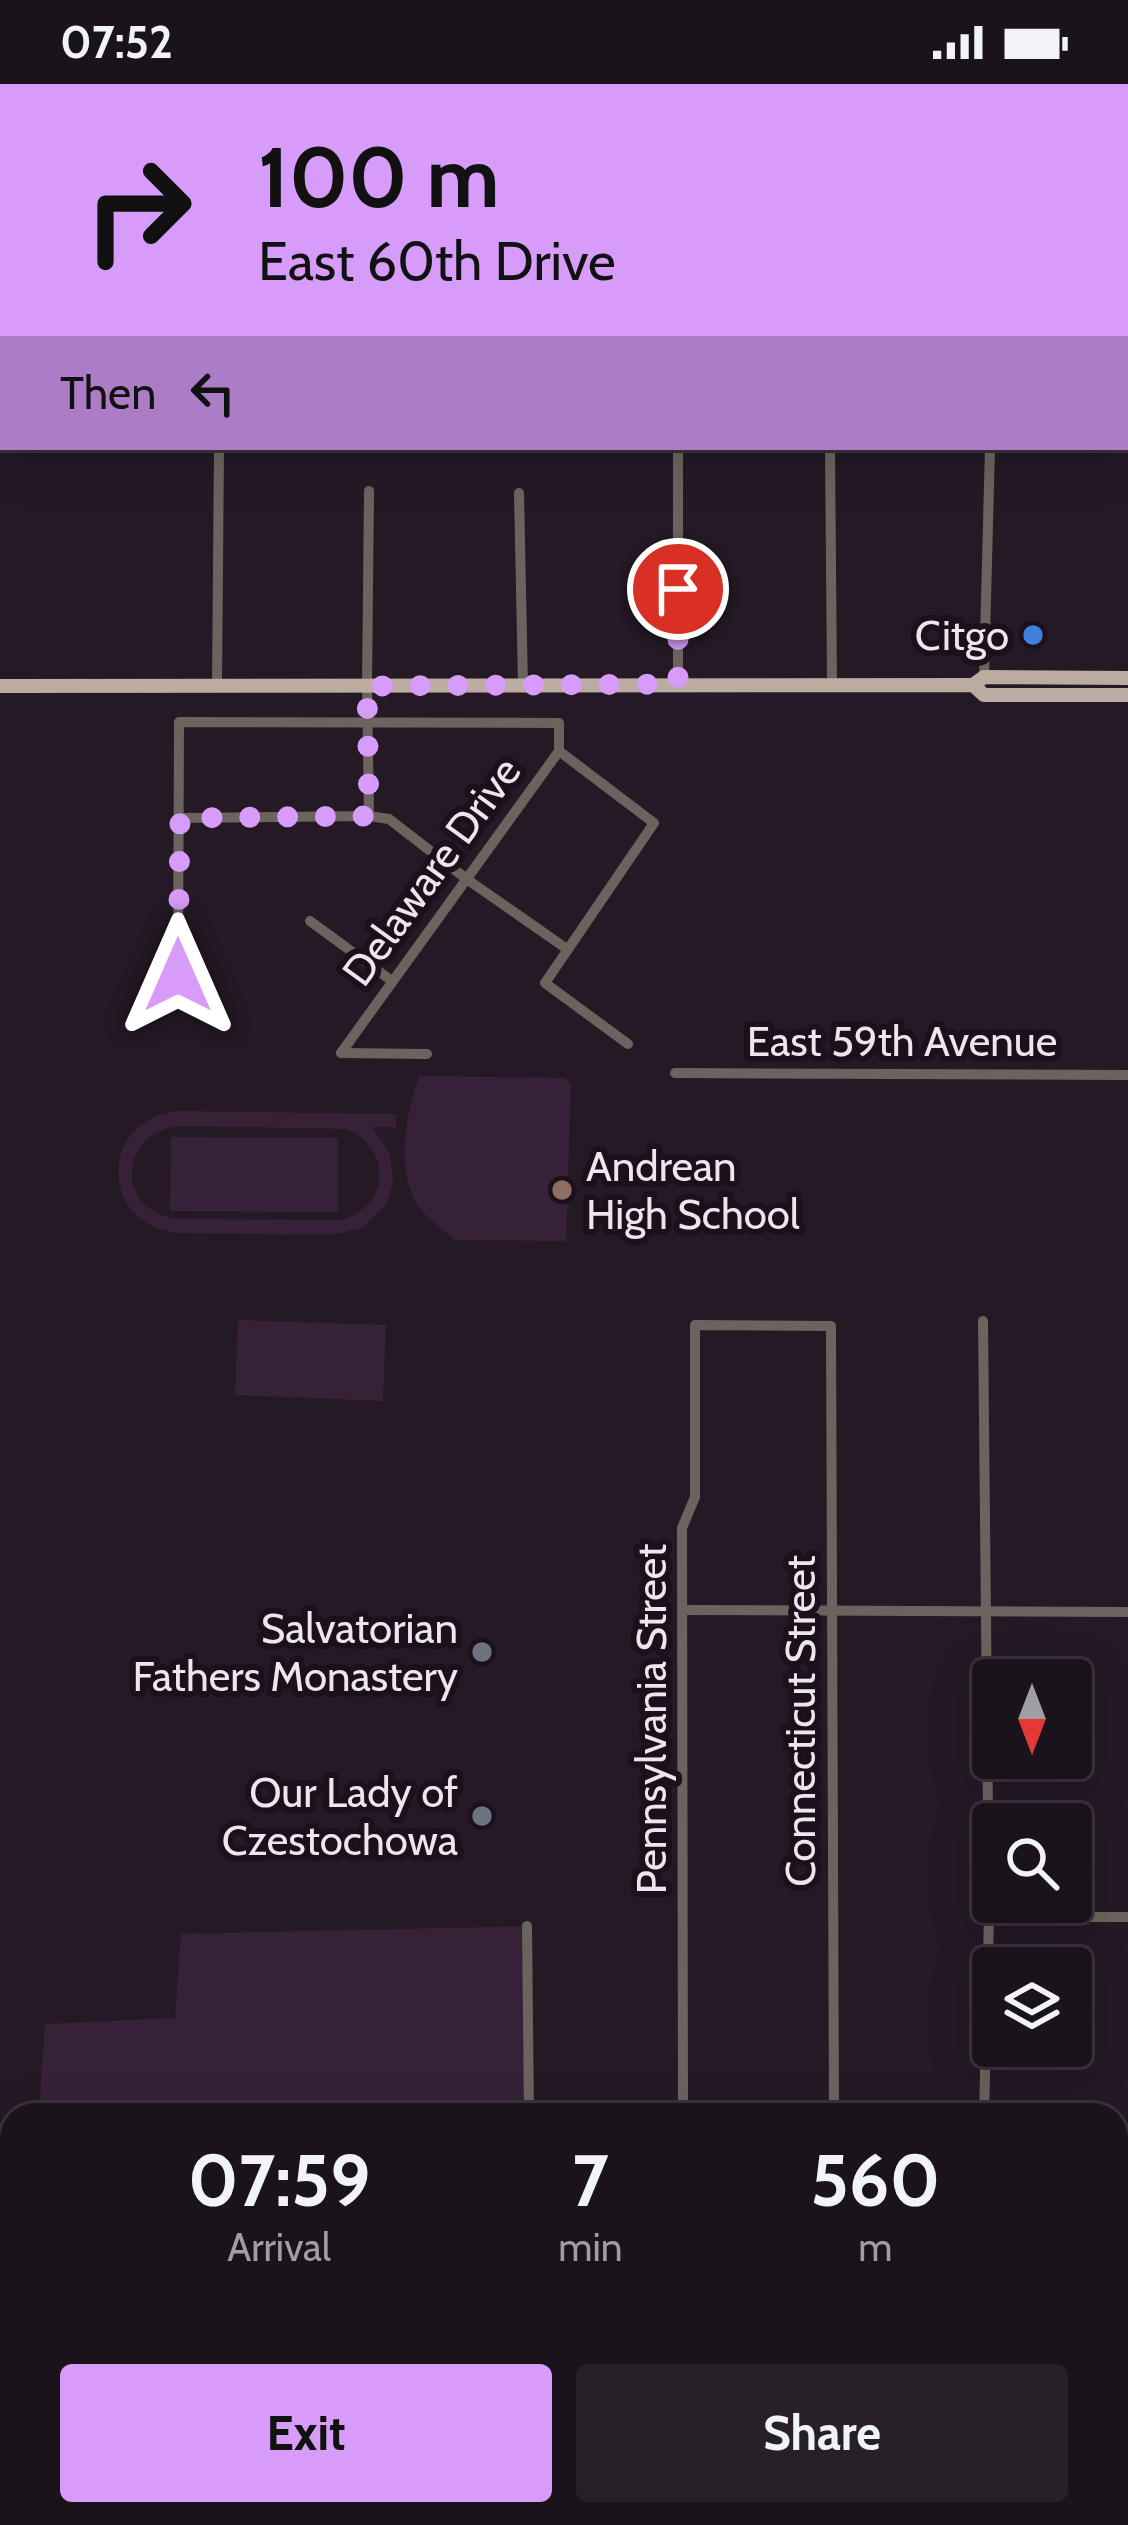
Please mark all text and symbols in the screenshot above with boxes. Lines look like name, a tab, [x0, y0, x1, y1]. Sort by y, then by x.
text: 07:52	[60, 15, 173, 69]
text: 100 m	[258, 126, 500, 228]
icon: right	[60, 132, 216, 288]
text: East 60th Drive	[258, 228, 616, 294]
icon: left	[180, 360, 246, 426]
text: Then	[60, 366, 156, 420]
pin	[627, 538, 729, 640]
icon: arrive	[645, 556, 711, 622]
place label: Citgo	[915, 609, 1009, 661]
marker: Citgo	[1020, 622, 1046, 648]
street label: Delaware Drive	[331, 747, 531, 995]
position arrow	[115, 912, 241, 1038]
street label: East 59th Avenue	[747, 1015, 1057, 1067]
place label: Andrean High School	[586, 1140, 800, 1240]
marker: Andrean High School	[549, 1177, 575, 1203]
street label: Pennsylvania Street	[625, 1544, 677, 1894]
street label: Connecticut Street	[774, 1555, 826, 1887]
place label: Salvatorian Fathers Monastery	[132, 1602, 458, 1702]
marker: Salvatorian Fathers Monastery	[469, 1639, 495, 1665]
north arrow	[972, 1659, 1092, 1779]
map controls	[972, 1659, 1092, 2067]
place label: Our Lady of Czestochowa	[222, 1766, 458, 1866]
marker: Our Lady of Czestochowa	[469, 1803, 495, 1829]
button: search	[972, 1803, 1092, 1923]
button: layers	[972, 1947, 1092, 2067]
text: 07:59	[188, 2137, 370, 2224]
text: 7	[572, 2137, 609, 2224]
text: 560	[810, 2137, 940, 2224]
text: Arrival	[227, 2223, 331, 2271]
text: min	[558, 2223, 622, 2271]
text: m	[858, 2223, 892, 2271]
button: Exit	[60, 2364, 552, 2502]
button: Share	[576, 2364, 1068, 2502]

